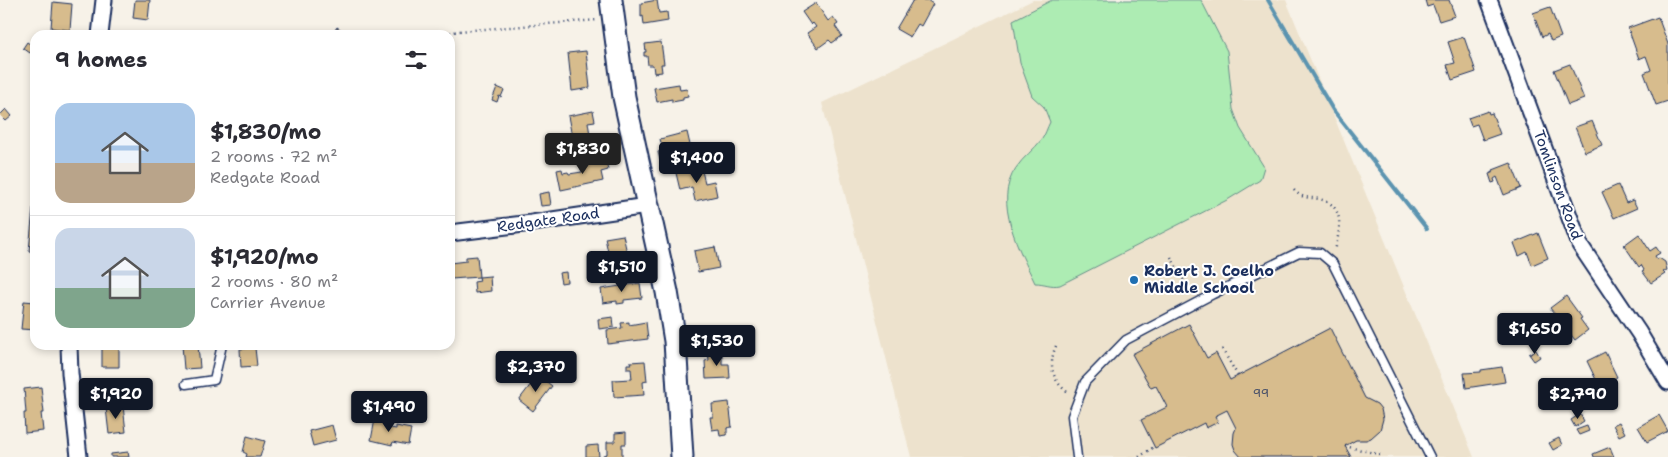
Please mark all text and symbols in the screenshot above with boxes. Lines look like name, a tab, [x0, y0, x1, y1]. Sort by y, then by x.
text: 9 homes	[55, 46, 147, 74]
icon: filters	[402, 46, 430, 74]
text: $1,830/mo	[210, 118, 321, 146]
icon: home	[95, 123, 155, 183]
street label: Tomlinson Road	[1529, 127, 1587, 243]
pin: $1,830	[542, 132, 624, 175]
text: $1,830	[556, 138, 610, 159]
pin: $1,400	[656, 142, 738, 184]
text: 2 rooms · 72 m²	[210, 146, 338, 167]
text: $1,400	[670, 147, 724, 168]
text: Redgate Road	[210, 167, 320, 188]
street label: Redgate Road	[495, 203, 601, 237]
text: $1,920/mo	[210, 243, 319, 271]
icon: home	[95, 248, 155, 308]
pin: $1,510	[581, 250, 663, 293]
text: $1,510	[598, 256, 646, 277]
place label: Robert J. Coelho Middle School	[1144, 261, 1274, 298]
text: 2 rooms · 80 m²	[210, 271, 338, 292]
marker: Robert J. Coelho Middle School	[1128, 274, 1140, 286]
text: Carrier Avenue	[210, 292, 326, 313]
pin: $1,650	[1494, 312, 1576, 355]
text: $1,650	[1508, 318, 1562, 339]
pin: $1,530	[676, 324, 758, 367]
text: $1,530	[690, 330, 744, 351]
pin: $2,370	[495, 350, 577, 393]
text: $2,370	[507, 356, 565, 377]
pin: $1,920	[75, 378, 157, 420]
pin: $2,790	[1537, 378, 1619, 420]
text: $1,920	[90, 383, 142, 404]
text: $2,790	[1549, 383, 1607, 404]
house number: 99	[1253, 385, 1269, 401]
pin: $1,490	[348, 390, 430, 433]
text: $1,490	[362, 396, 416, 417]

